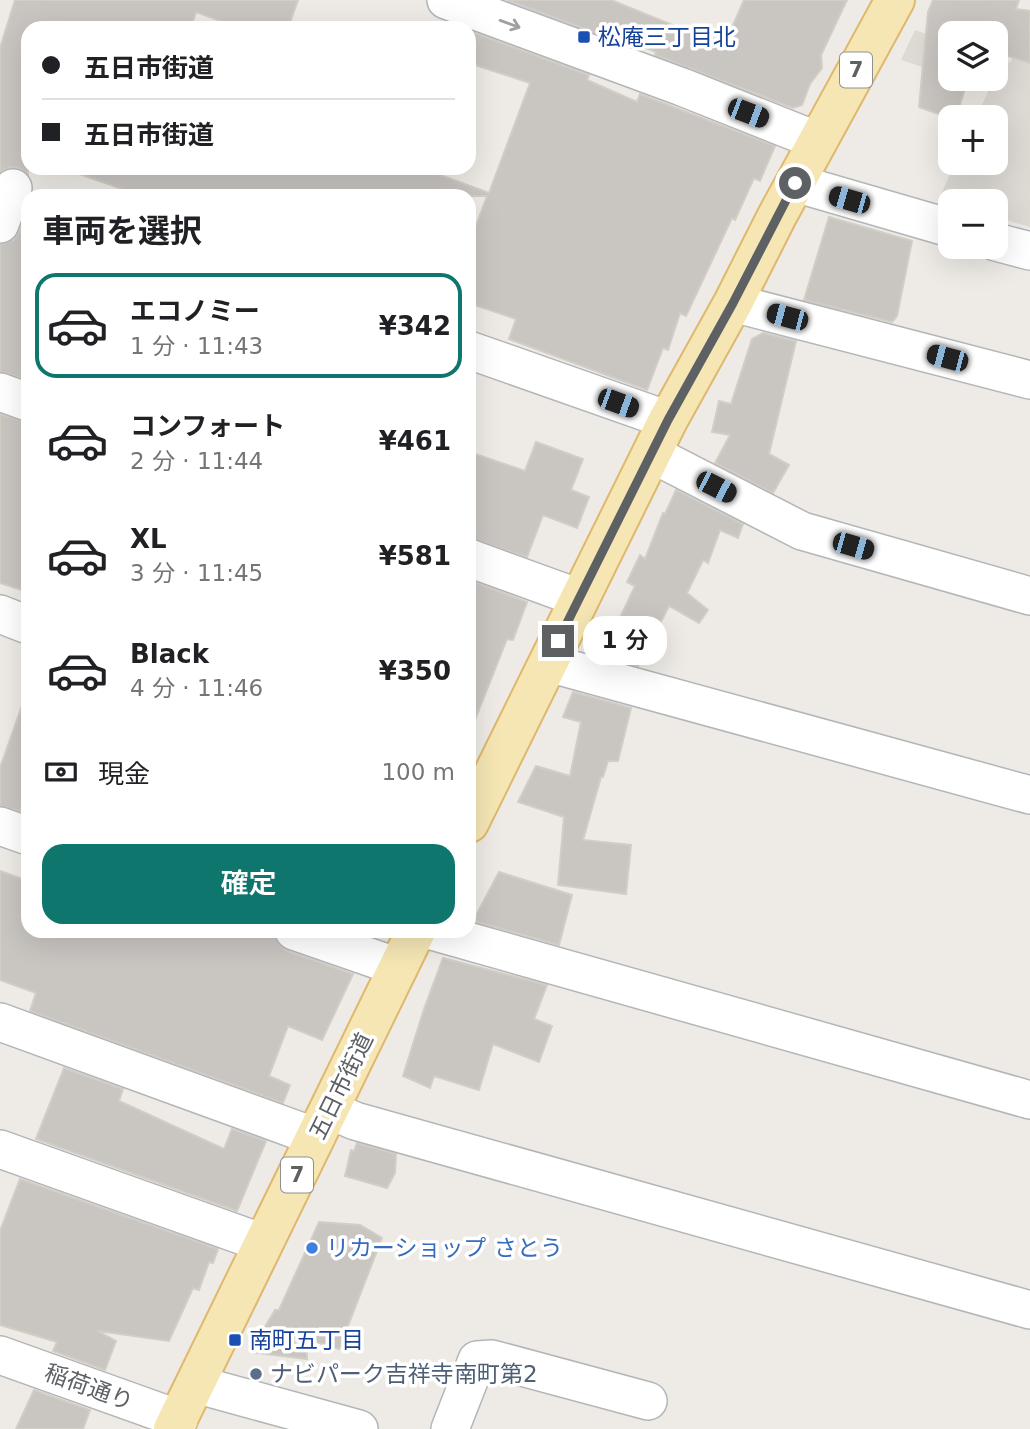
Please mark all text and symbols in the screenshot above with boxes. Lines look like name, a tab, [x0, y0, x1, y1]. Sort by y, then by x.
one-way arrow	[498, 18, 520, 31]
map controls	[938, 21, 1008, 259]
button: layers	[938, 21, 1008, 91]
place label: 松庵三丁目北	[598, 24, 736, 50]
marker: 松庵三丁目北	[576, 29, 592, 45]
road number: 7	[840, 52, 872, 88]
text: 五日市街道	[84, 53, 214, 83]
car	[725, 96, 772, 130]
button: +	[938, 105, 1008, 175]
text: 五日市街道	[84, 120, 214, 150]
route start	[779, 167, 811, 199]
car	[826, 184, 873, 216]
button: −	[938, 189, 1008, 259]
text: 車両を選択	[42, 212, 202, 250]
icon: car	[46, 294, 109, 357]
text: エコノミー	[130, 296, 260, 326]
car	[764, 301, 811, 333]
text: ¥342	[379, 311, 451, 341]
text: 1 分 · 11:43	[130, 333, 263, 359]
car	[924, 342, 971, 374]
car	[595, 386, 642, 420]
icon: car	[46, 409, 109, 472]
text: コンフォート	[130, 411, 285, 441]
text: ¥461	[379, 426, 451, 456]
text: 2 分 · 11:44	[130, 448, 263, 474]
car	[693, 468, 740, 506]
icon: car	[46, 524, 109, 587]
text: XL	[130, 524, 167, 554]
car	[830, 530, 877, 562]
text: ¥581	[379, 541, 451, 571]
text: 3 分 · 11:45	[130, 560, 263, 586]
callout: 1 分	[582, 616, 666, 666]
route end	[542, 625, 574, 657]
text: 1 分	[601, 627, 649, 653]
icon: car	[46, 639, 109, 702]
text: Black	[130, 639, 209, 669]
text: ¥350	[379, 656, 451, 686]
text: 4 分 · 11:46	[130, 675, 263, 701]
icon: cash	[42, 753, 80, 791]
text: 現金	[98, 759, 150, 789]
text: 100 m	[381, 759, 455, 785]
button: 確定	[42, 844, 455, 924]
street label: 五日市街道	[304, 1029, 378, 1143]
road number: 7	[281, 1158, 313, 1192]
place label: リカーショップ さとう	[326, 1235, 563, 1261]
marker: リカーショップ さとう	[304, 1240, 320, 1256]
place label: 南町五丁目	[249, 1327, 364, 1353]
marker: 南町五丁目	[227, 1332, 243, 1348]
street label: 稲荷通り	[41, 1359, 137, 1415]
place label: ナビパーク吉祥寺南町第2	[270, 1361, 538, 1387]
marker: ナビパーク吉祥寺南町第2	[248, 1366, 264, 1382]

